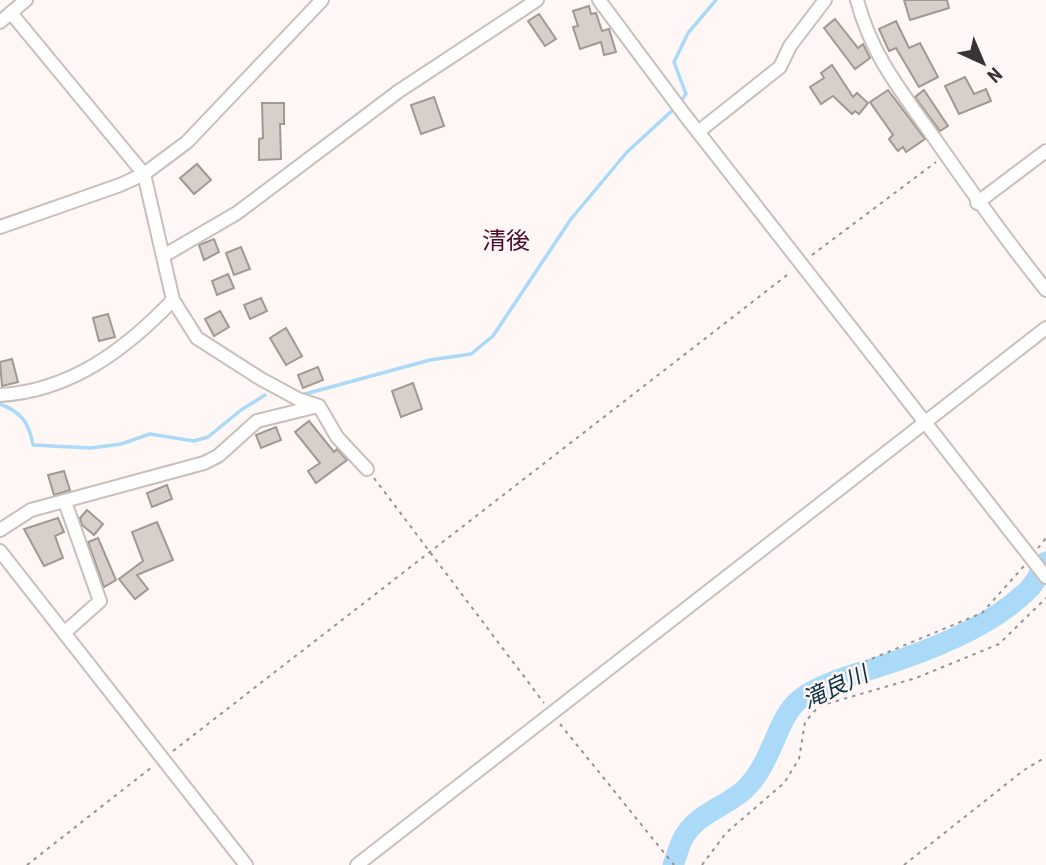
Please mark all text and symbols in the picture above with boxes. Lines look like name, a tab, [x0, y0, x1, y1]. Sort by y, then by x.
north arrow	[948, 28, 1018, 98]
text: N	[982, 63, 1007, 87]
district label: 清後	[482, 227, 530, 255]
water label: 滝良川	[798, 659, 875, 714]

